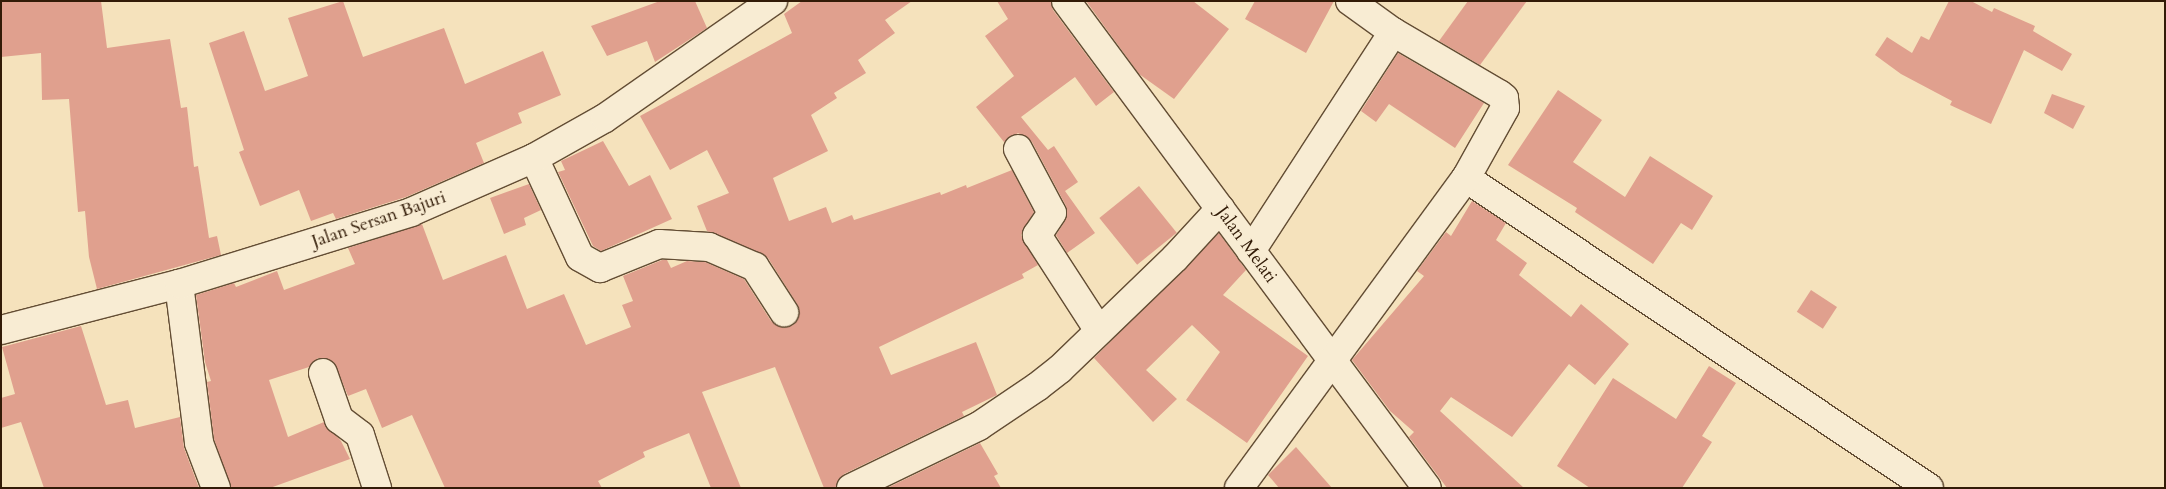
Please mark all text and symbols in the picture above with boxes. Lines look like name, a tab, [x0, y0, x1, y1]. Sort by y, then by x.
street label: Jalan Sersan Bajuri	[309, 187, 449, 253]
street label: Jalan Melati	[1211, 202, 1281, 288]

